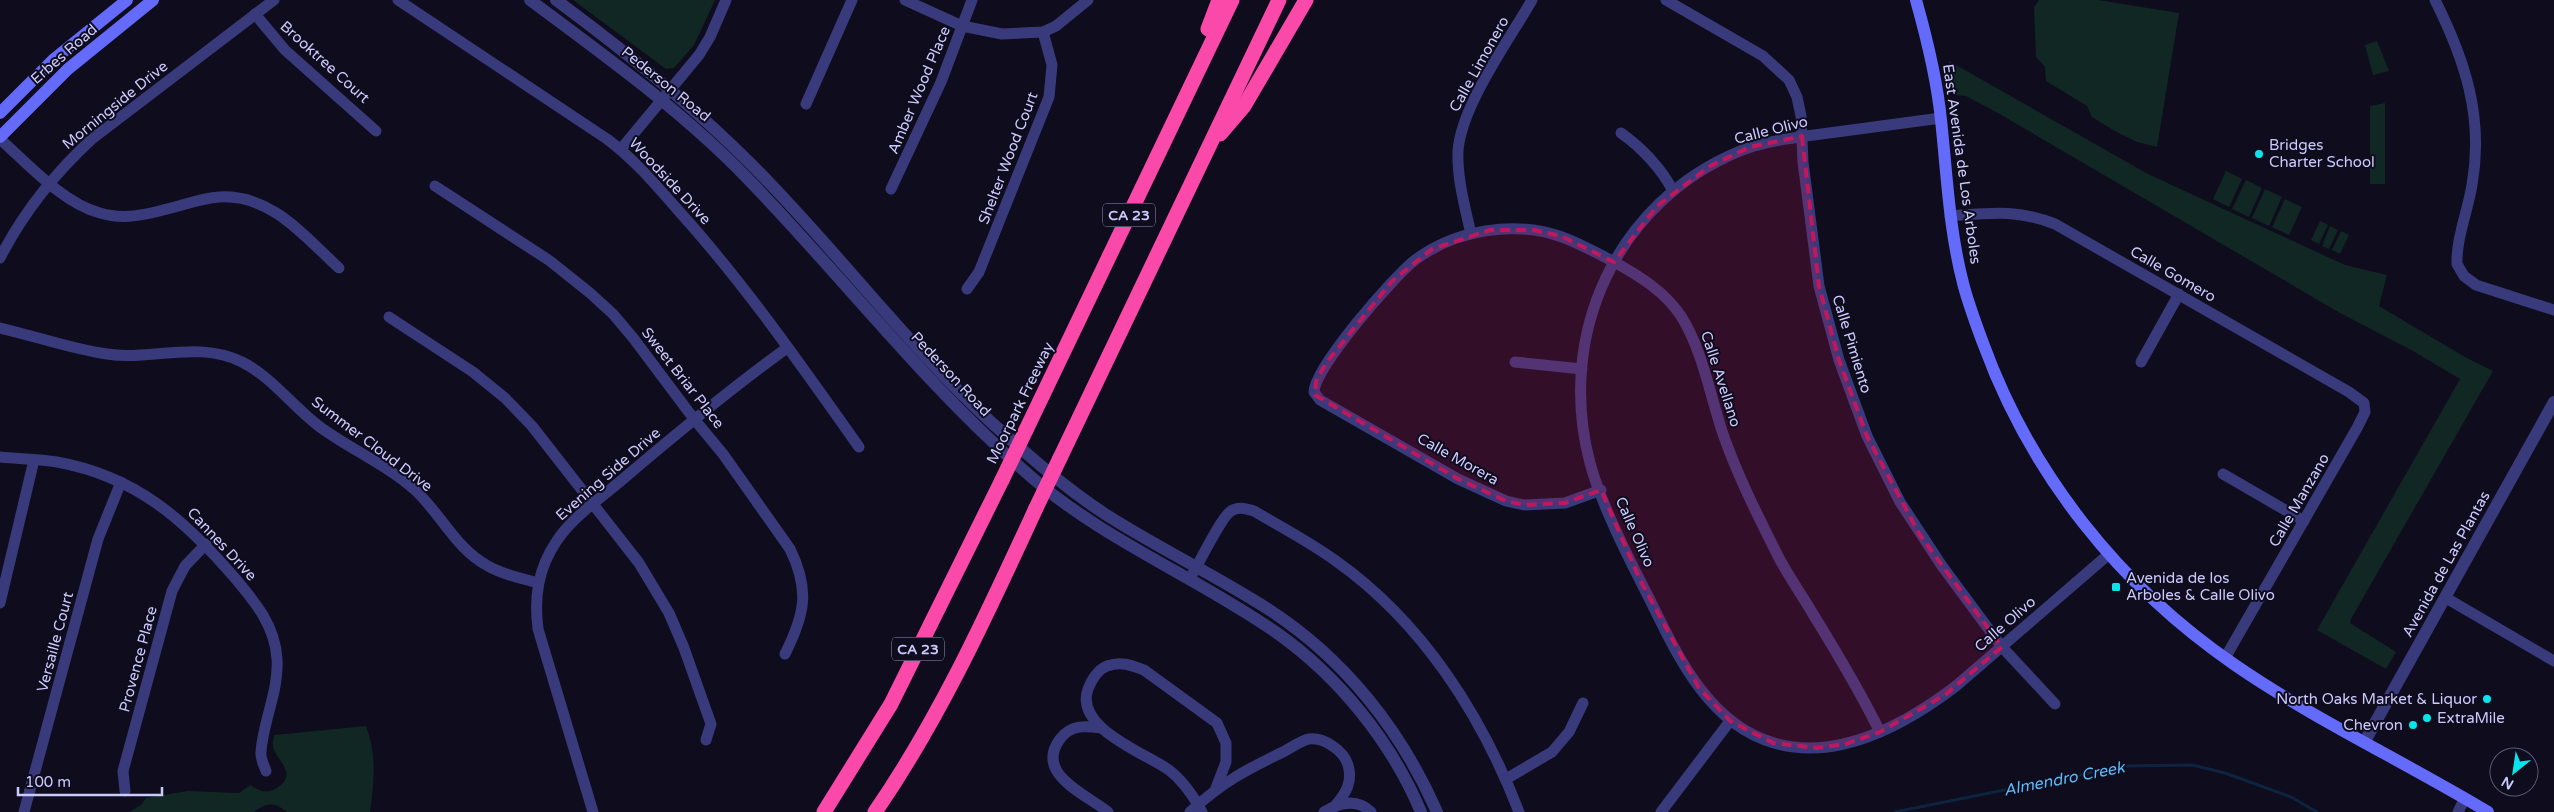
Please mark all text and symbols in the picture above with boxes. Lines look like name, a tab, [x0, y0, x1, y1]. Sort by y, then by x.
street label: Calle Limonero	[1445, 13, 1513, 115]
street label: Brooktree Court	[277, 17, 374, 107]
street label: Erbes Road	[27, 20, 101, 88]
street label: Amber Wood Place	[884, 23, 954, 157]
street label: Pederson Road	[618, 43, 714, 125]
street label: Morningside Drive	[59, 57, 171, 153]
street label: East Avenida de Los Arboles	[1939, 63, 1985, 265]
street label: Shelter Wood Court	[974, 89, 1042, 227]
street label: Calle Olivo	[1732, 112, 1810, 148]
street label: Woodside Drive	[625, 134, 715, 228]
place label: Bridges Charter School	[2269, 136, 2375, 171]
marker: Bridges Charter School	[2253, 148, 2265, 160]
road number: CA 23	[1103, 204, 1155, 226]
street label: Calle Gomero	[2127, 242, 2219, 306]
street label: Calle Pimiento	[1828, 293, 1876, 395]
street label: Sweet Briar Place	[638, 324, 728, 432]
street label: Pederson Road	[907, 328, 995, 420]
street label: Calle Avellano	[1697, 329, 1745, 429]
street label: Moorpark Freeway	[983, 339, 1057, 467]
street label: Summer Cloud Drive	[308, 393, 436, 495]
street label: Evening Side Drive	[552, 424, 664, 524]
street label: Calle Morera	[1414, 429, 1502, 489]
street label: Calle Manzano	[2265, 450, 2333, 550]
street label: Avenida de Las Plantas	[2398, 488, 2494, 640]
street label: Calle Olivo	[1611, 494, 1659, 570]
street label: Cannes Drive	[183, 504, 261, 584]
place label: Avenida de los Arboles & Calle Olivo	[2126, 569, 2275, 604]
marker: Avenida de los Arboles & Calle Olivo	[2110, 581, 2122, 593]
street label: Versaille Court	[33, 590, 77, 694]
street label: Calle Olivo	[1971, 593, 2039, 655]
street label: Provence Place	[115, 604, 161, 714]
road number: CA 23	[892, 638, 944, 661]
place label: North Oaks Market & Liquor	[2276, 690, 2477, 708]
marker: North Oaks Market & Liquor	[2481, 693, 2493, 705]
place label: ExtraMile	[2437, 709, 2505, 727]
marker: ExtraMile	[2421, 712, 2433, 724]
place label: Chevron	[2343, 716, 2403, 734]
marker: Chevron	[2407, 719, 2419, 731]
north arrow	[2489, 747, 2539, 797]
water label: Almendro Creek	[2002, 757, 2127, 801]
scale bar	[18, 764, 161, 796]
text: 100 m	[25, 773, 71, 791]
text: N	[2499, 773, 2517, 793]

